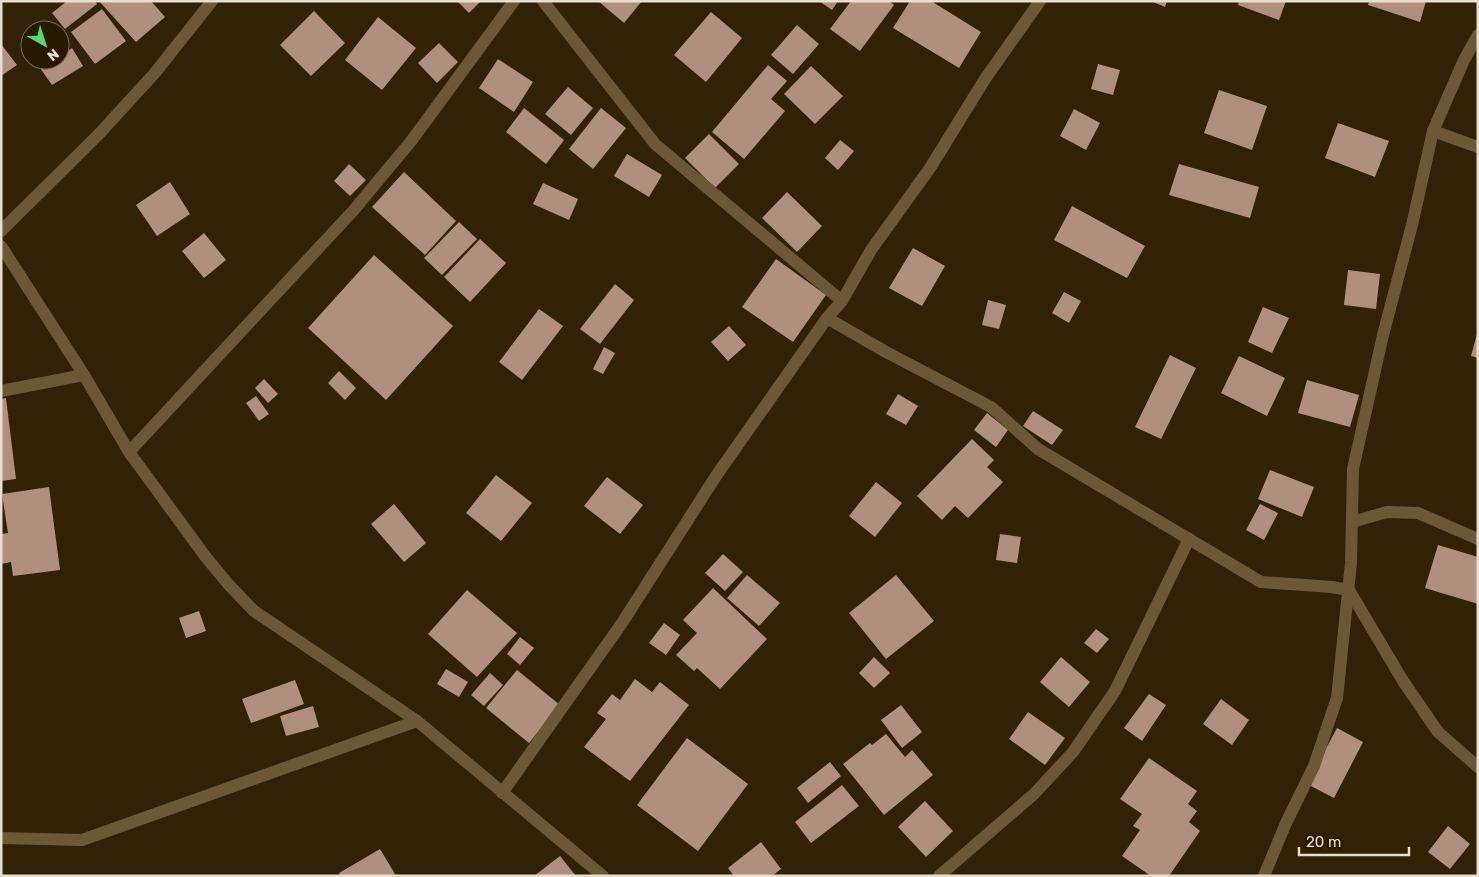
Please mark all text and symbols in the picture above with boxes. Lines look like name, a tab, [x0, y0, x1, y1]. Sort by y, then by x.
north arrow	[20, 20, 70, 70]
text: N	[44, 45, 62, 64]
scale bar	[1299, 824, 1409, 856]
text: 20 m	[1306, 833, 1341, 851]

